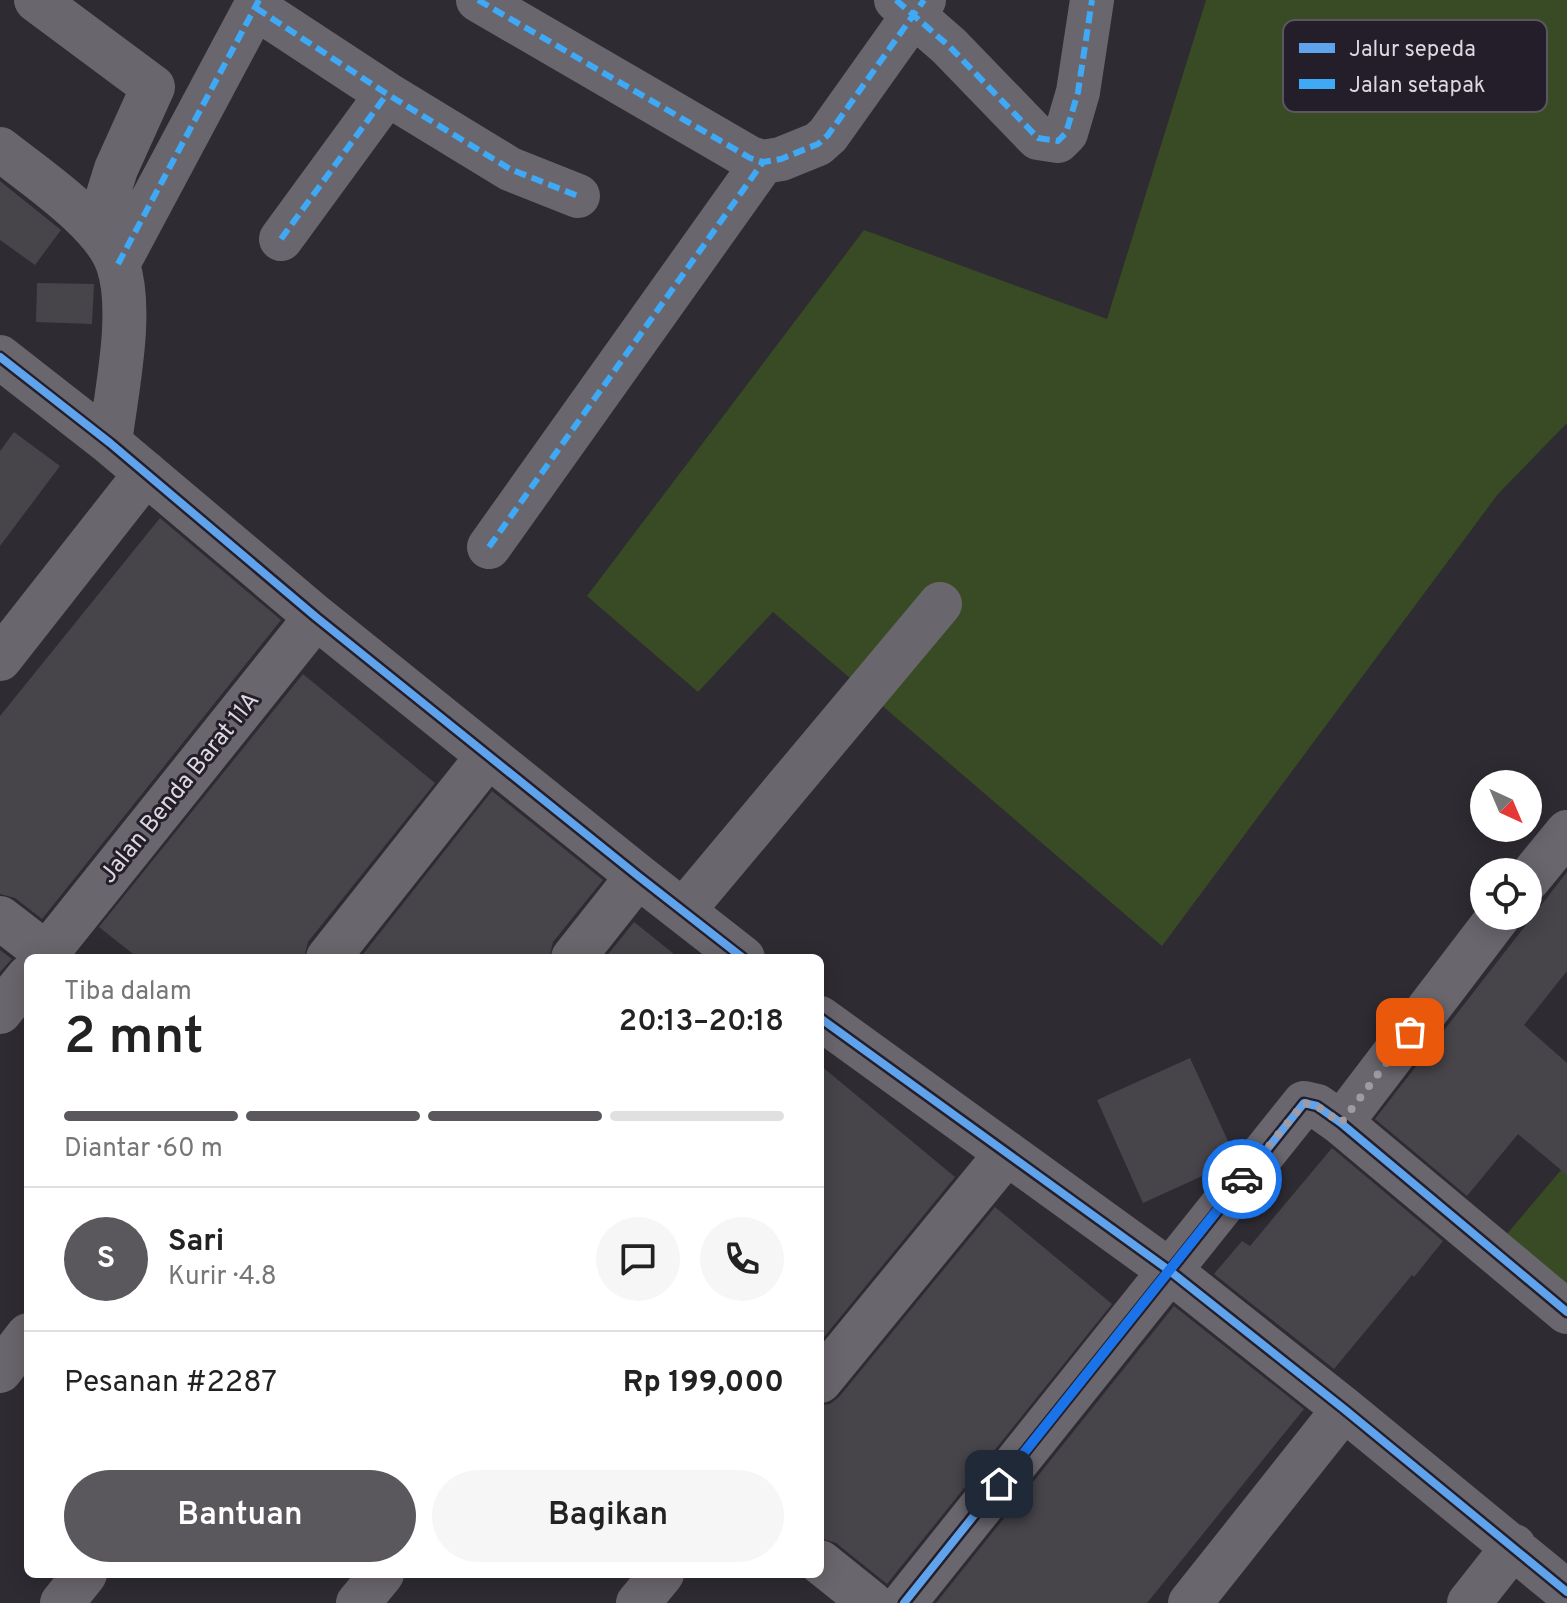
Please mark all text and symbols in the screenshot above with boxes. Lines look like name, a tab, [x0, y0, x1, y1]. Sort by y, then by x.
legend	[1283, 20, 1547, 112]
text: Jalur sepeda	[1349, 37, 1476, 64]
text: Jalan setapak	[1349, 73, 1485, 100]
street label: Jalan Benda Barat 11A	[94, 687, 267, 890]
north arrow	[1470, 770, 1542, 842]
map controls	[1470, 770, 1542, 930]
button: locate	[1470, 858, 1542, 930]
text: Tiba dalam	[64, 976, 192, 1009]
pin	[1376, 998, 1444, 1066]
text: 20:13–20:18	[619, 1004, 784, 1041]
text: 2 mnt	[64, 1006, 204, 1072]
icon: bag	[1388, 1010, 1432, 1054]
text: Diantar · 60 m	[64, 1133, 223, 1166]
courier	[1202, 1139, 1282, 1219]
icon: car	[1220, 1157, 1264, 1201]
button: chat	[596, 1217, 680, 1301]
button: phone	[700, 1217, 784, 1301]
text: Sari	[168, 1224, 224, 1261]
text: S	[97, 1241, 115, 1278]
text: Kurir · 4.8	[168, 1261, 277, 1294]
text: Pesanan #2287	[64, 1365, 277, 1402]
text: Rp 199,000	[623, 1365, 784, 1402]
pin	[965, 1450, 1033, 1518]
icon: home	[977, 1462, 1021, 1506]
button: Bantuan	[64, 1470, 416, 1562]
button: Bagikan	[432, 1470, 784, 1562]

